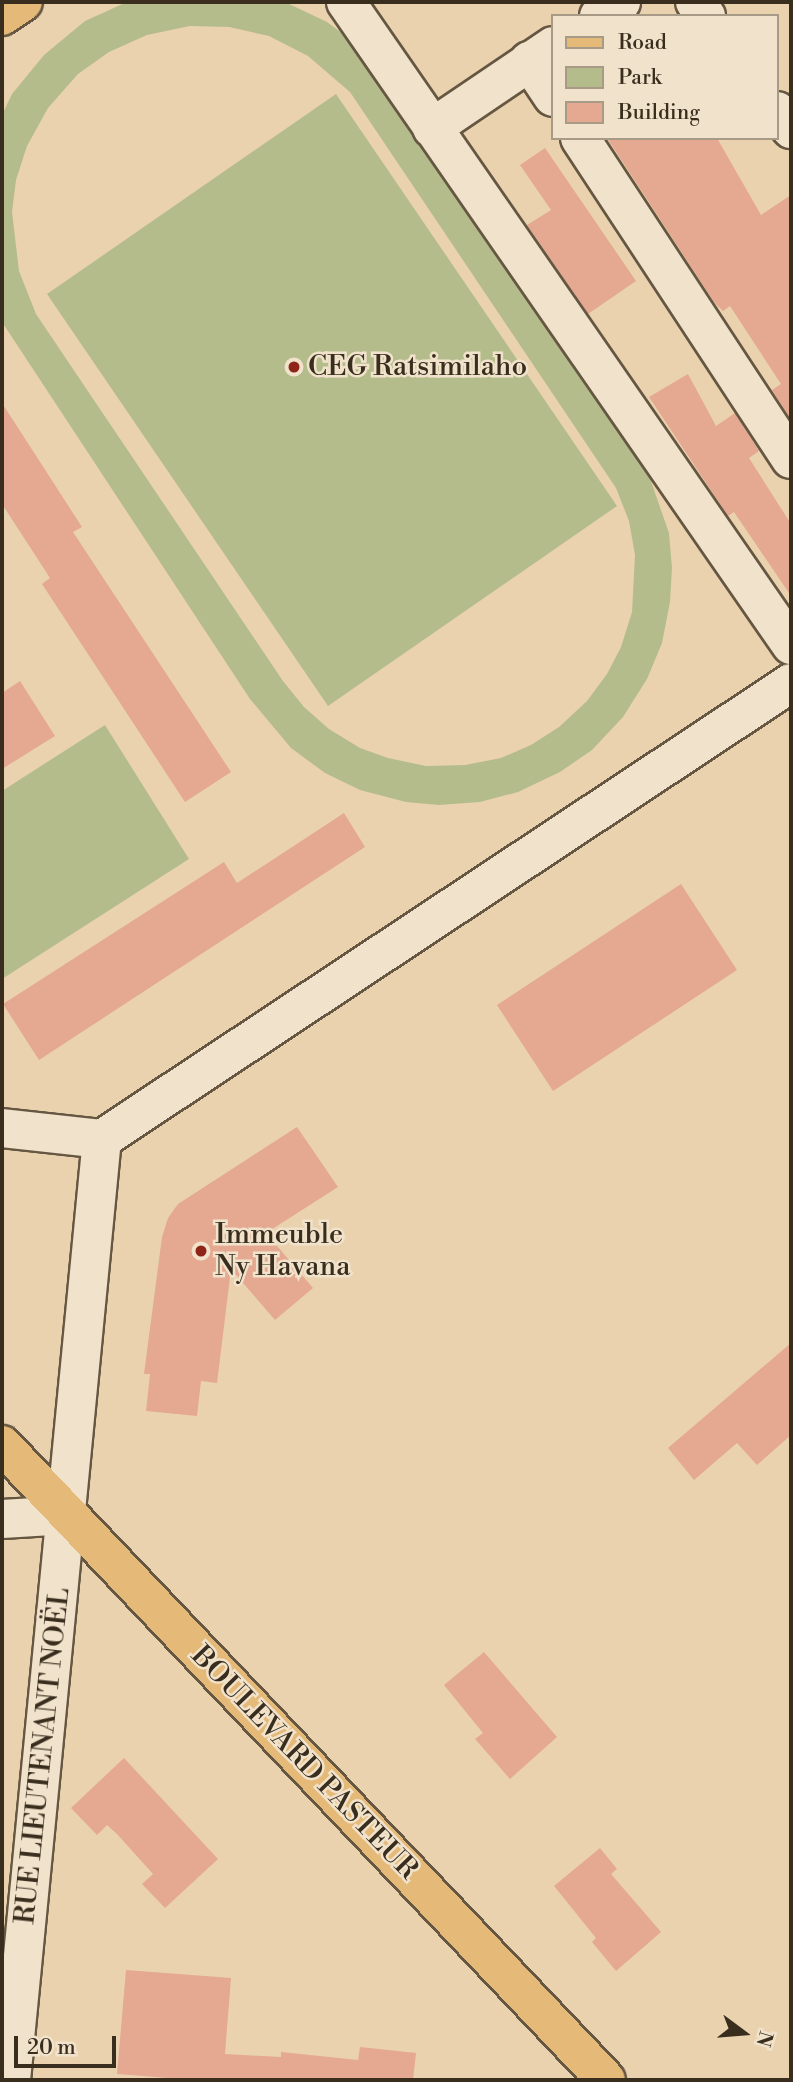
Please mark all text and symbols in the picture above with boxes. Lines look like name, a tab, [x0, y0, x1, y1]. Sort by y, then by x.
legend	[552, 14, 779, 140]
text: Road	[618, 30, 667, 56]
text: Park	[618, 65, 662, 91]
text: Building	[618, 100, 700, 126]
place label: CEG Ratsimilaho	[308, 350, 527, 384]
marker: CEG Ratsimilaho	[286, 359, 302, 375]
place label: Immeuble Ny Havana	[215, 1218, 350, 1284]
marker: Immeuble Ny Havana	[193, 1243, 209, 1259]
street label: RUE LIEUTENANT NOËL	[9, 1586, 77, 1926]
street label: BOULEVARD PASTEUR	[184, 1639, 424, 1887]
north arrow	[709, 1998, 779, 2068]
scale bar	[18, 2022, 119, 2066]
text: N	[751, 2028, 778, 2049]
text: 20 m	[27, 2035, 76, 2061]

